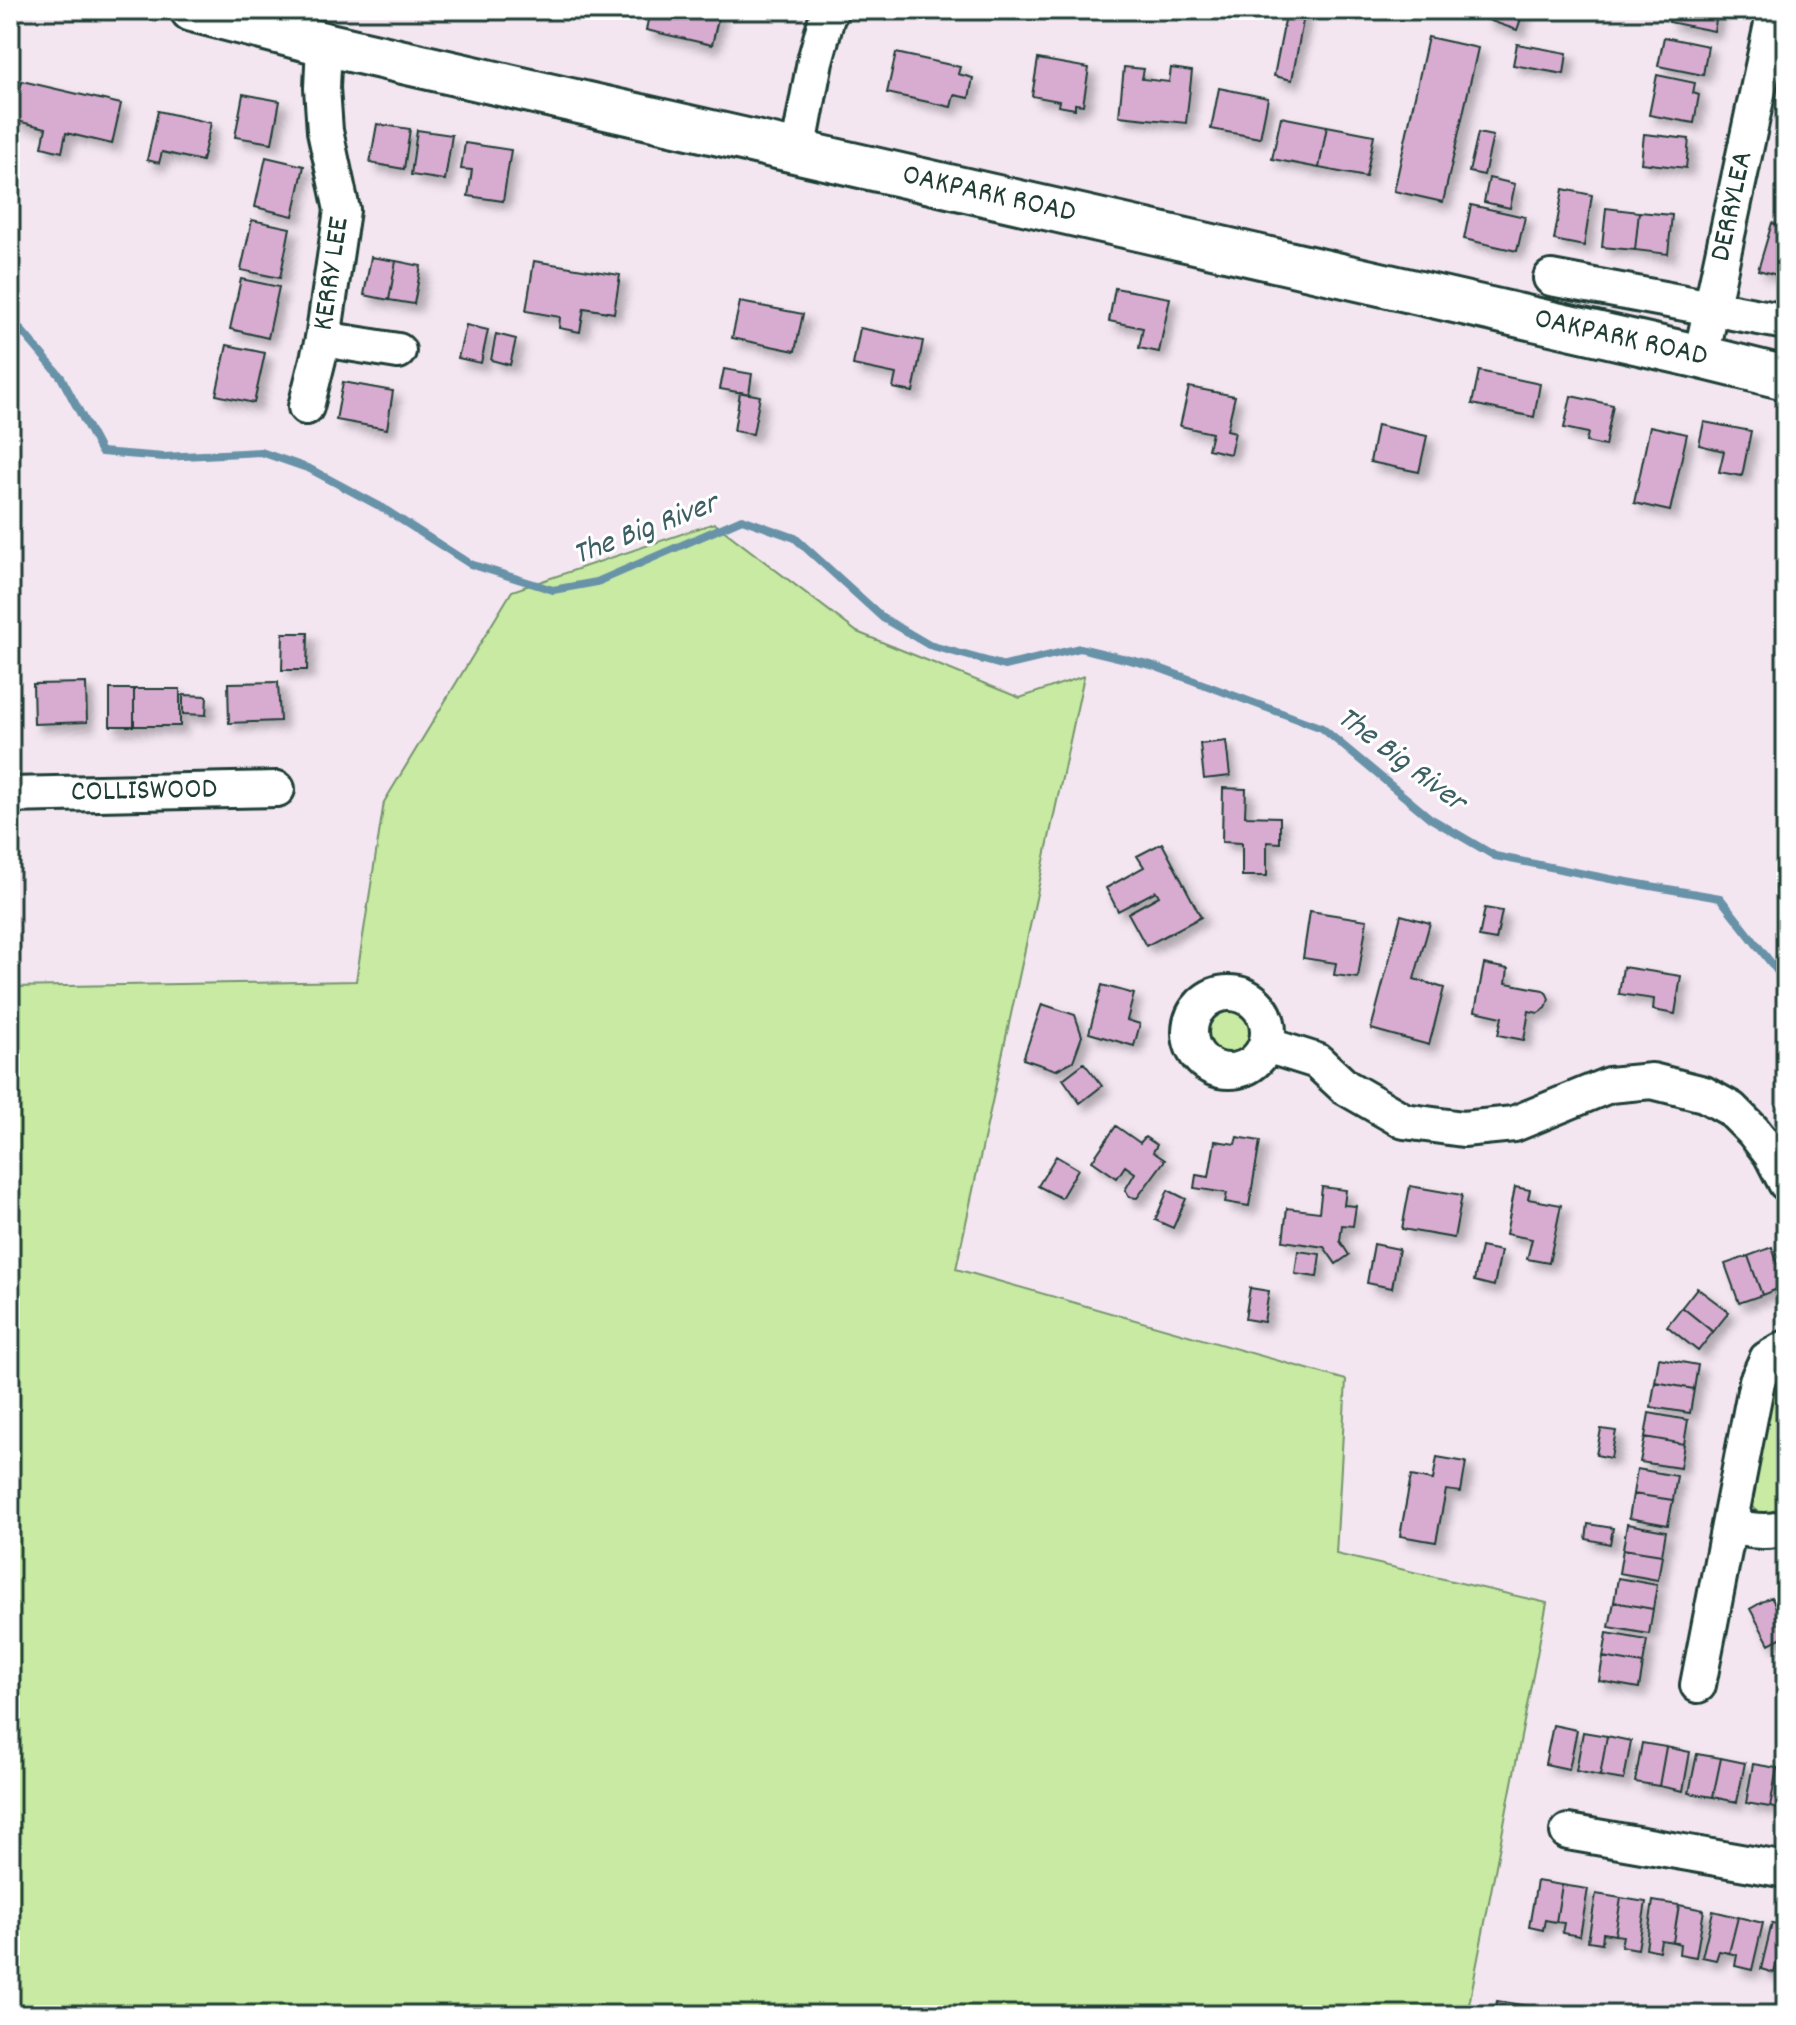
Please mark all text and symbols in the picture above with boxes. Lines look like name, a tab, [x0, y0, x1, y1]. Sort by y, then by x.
street label: DERRYLEA	[1700, 147, 1766, 265]
street label: OAKPARK ROAD	[898, 155, 1080, 236]
street label: KERRY LEE	[303, 214, 362, 333]
street label: OAKPARK ROAD	[1530, 298, 1711, 379]
water label: The Big River	[567, 481, 728, 580]
water label: The Big River	[1325, 697, 1477, 827]
street label: COLLISWOOD	[70, 769, 218, 815]

